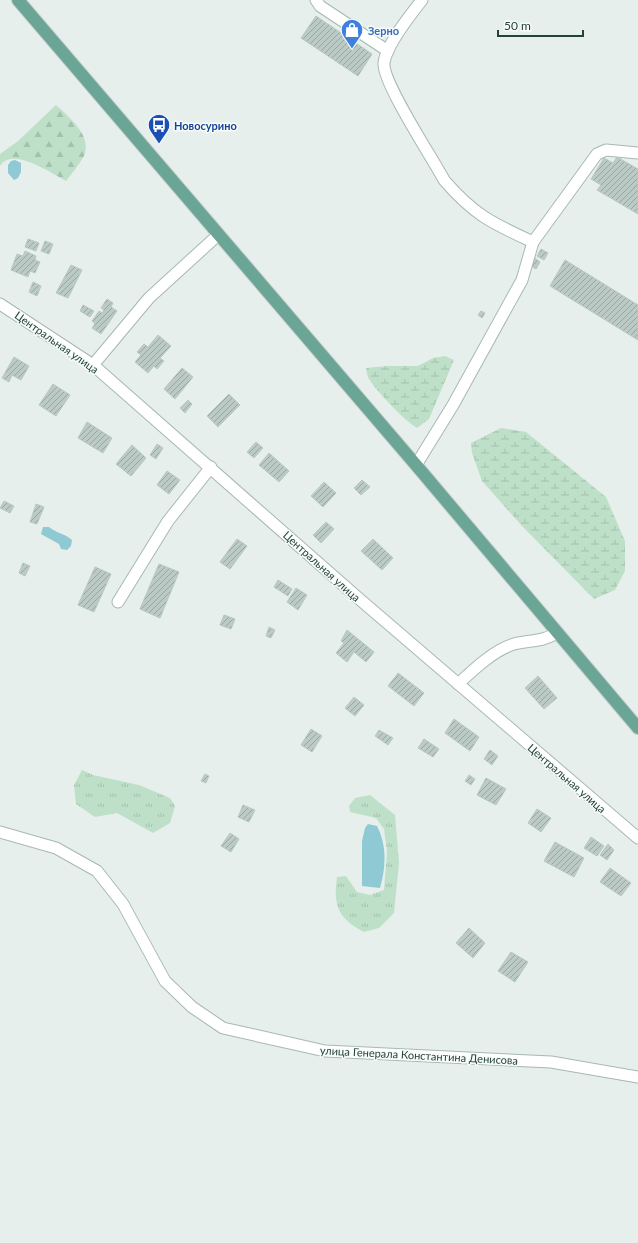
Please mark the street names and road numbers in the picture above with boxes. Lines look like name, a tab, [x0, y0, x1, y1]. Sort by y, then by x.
street label: Центральная улица	[13, 308, 101, 376]
street label: Центральная улица	[281, 528, 363, 604]
street label: Центральная улица	[525, 741, 609, 815]
street label: улица Генерала Константина Денисова	[320, 1043, 518, 1067]

